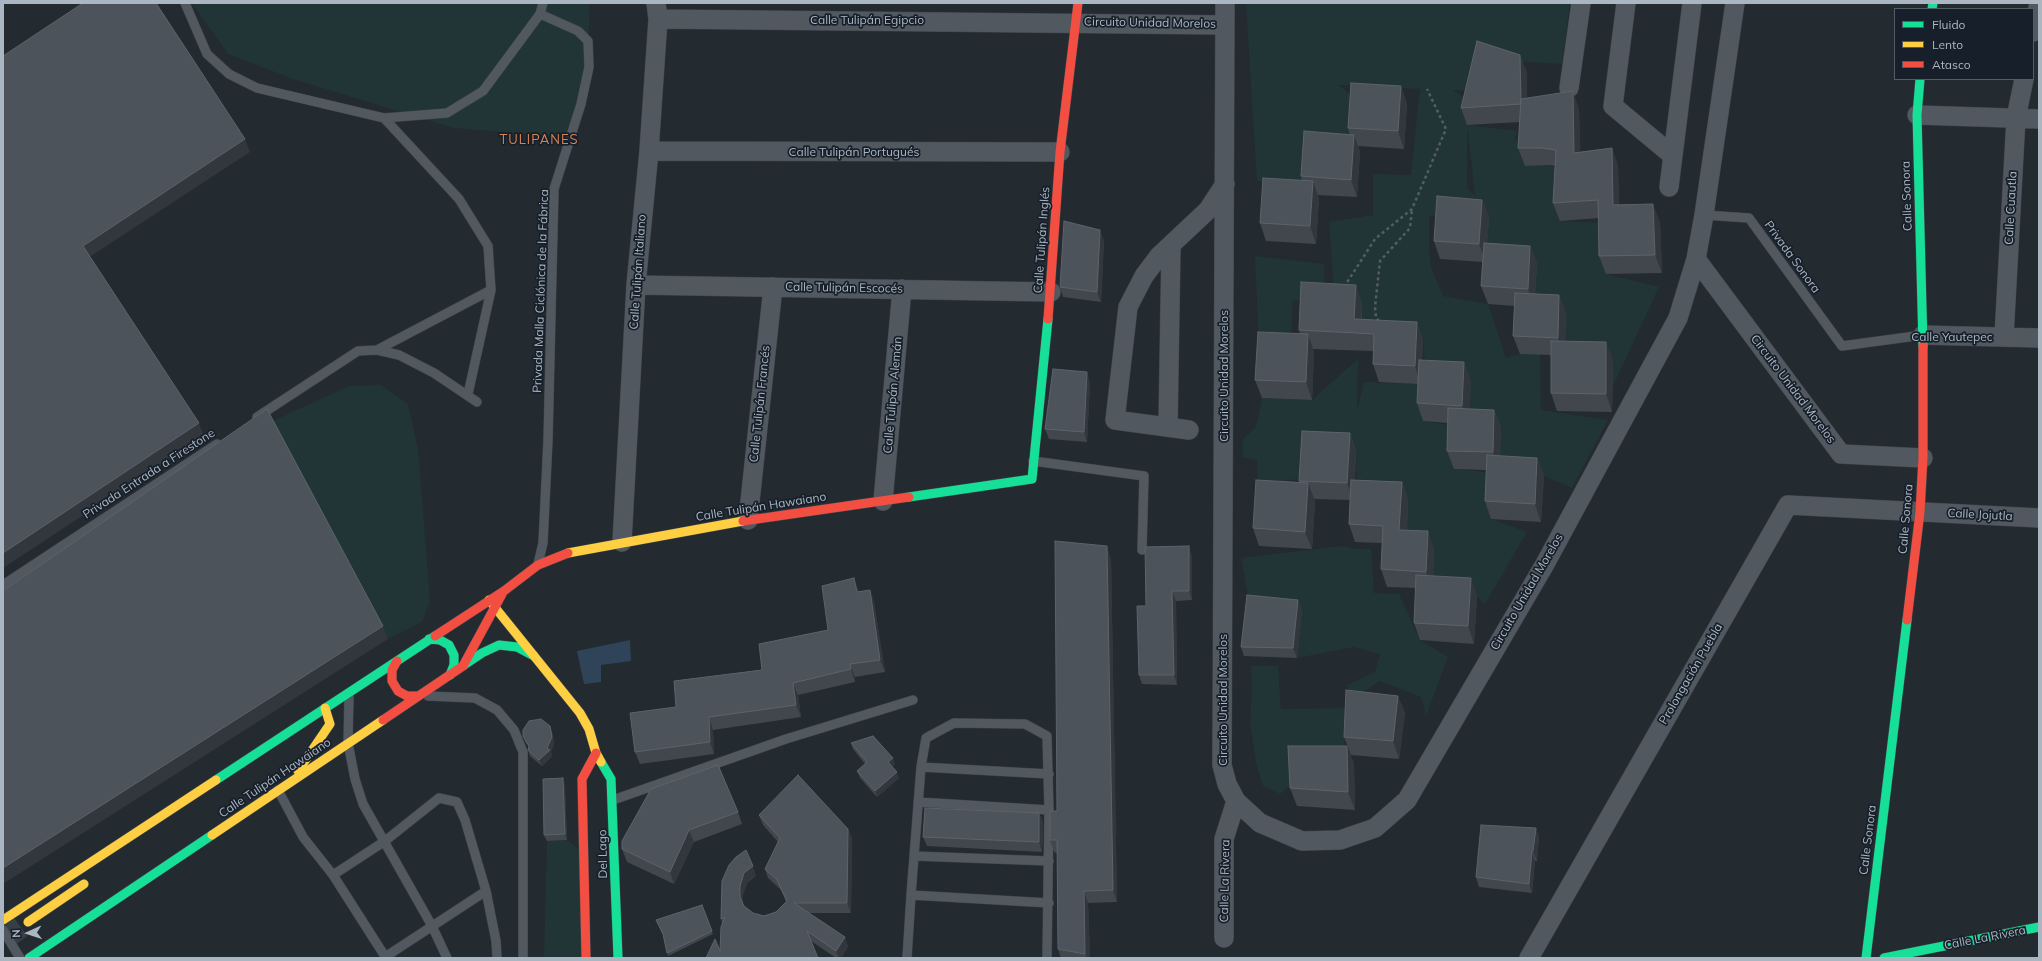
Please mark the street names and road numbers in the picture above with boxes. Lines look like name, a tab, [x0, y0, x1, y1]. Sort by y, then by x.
street label: Calle Tulipán Egipcio	[810, 13, 924, 27]
street label: Circuito Unidad Morelos	[1084, 15, 1216, 31]
street label: Calle Tulipán Portugués	[789, 145, 919, 159]
street label: Calle Sonora	[1899, 161, 1915, 231]
street label: Calle Cuautla	[2002, 171, 2020, 245]
street label: Calle Tulipán Inglés	[1031, 186, 1053, 294]
street label: Privada Malla Ciclónica de la Fábrica	[530, 189, 552, 393]
street label: Calle Tulipán Italiano	[627, 214, 649, 330]
street label: Privada Sonora	[1761, 218, 1823, 296]
street label: Calle Tulipán Escocés	[785, 280, 903, 296]
street label: Circuito Unidad Morelos	[1217, 310, 1231, 442]
street label: Calle Yautepec	[1911, 330, 1993, 344]
street label: Circuito Unidad Morelos	[1747, 332, 1839, 446]
street label: Calle Tulipán Alemán	[881, 336, 905, 454]
street label: Calle Tulipán Francés	[747, 345, 773, 463]
street label: Privada Entrada a Firestone	[80, 426, 218, 522]
street label: Calle Sonora	[1896, 483, 1916, 555]
street label: Calle Tulipán Hawaiano	[695, 490, 827, 524]
street label: Calle Jojutla	[1947, 506, 2013, 524]
street label: Circuito Unidad Morelos	[1488, 531, 1566, 653]
street label: Prolongación Puebla	[1656, 621, 1726, 727]
street label: Circuito Unidad Morelos	[1216, 634, 1230, 766]
street label: Calle Tulipán Hawaiano	[216, 735, 334, 821]
street label: Calle Sonora	[1857, 804, 1879, 876]
street label: Del Lago	[595, 829, 611, 879]
street label: Calle La Rivera	[1217, 839, 1233, 923]
street label: Calle La Rivera	[1943, 923, 2027, 953]

